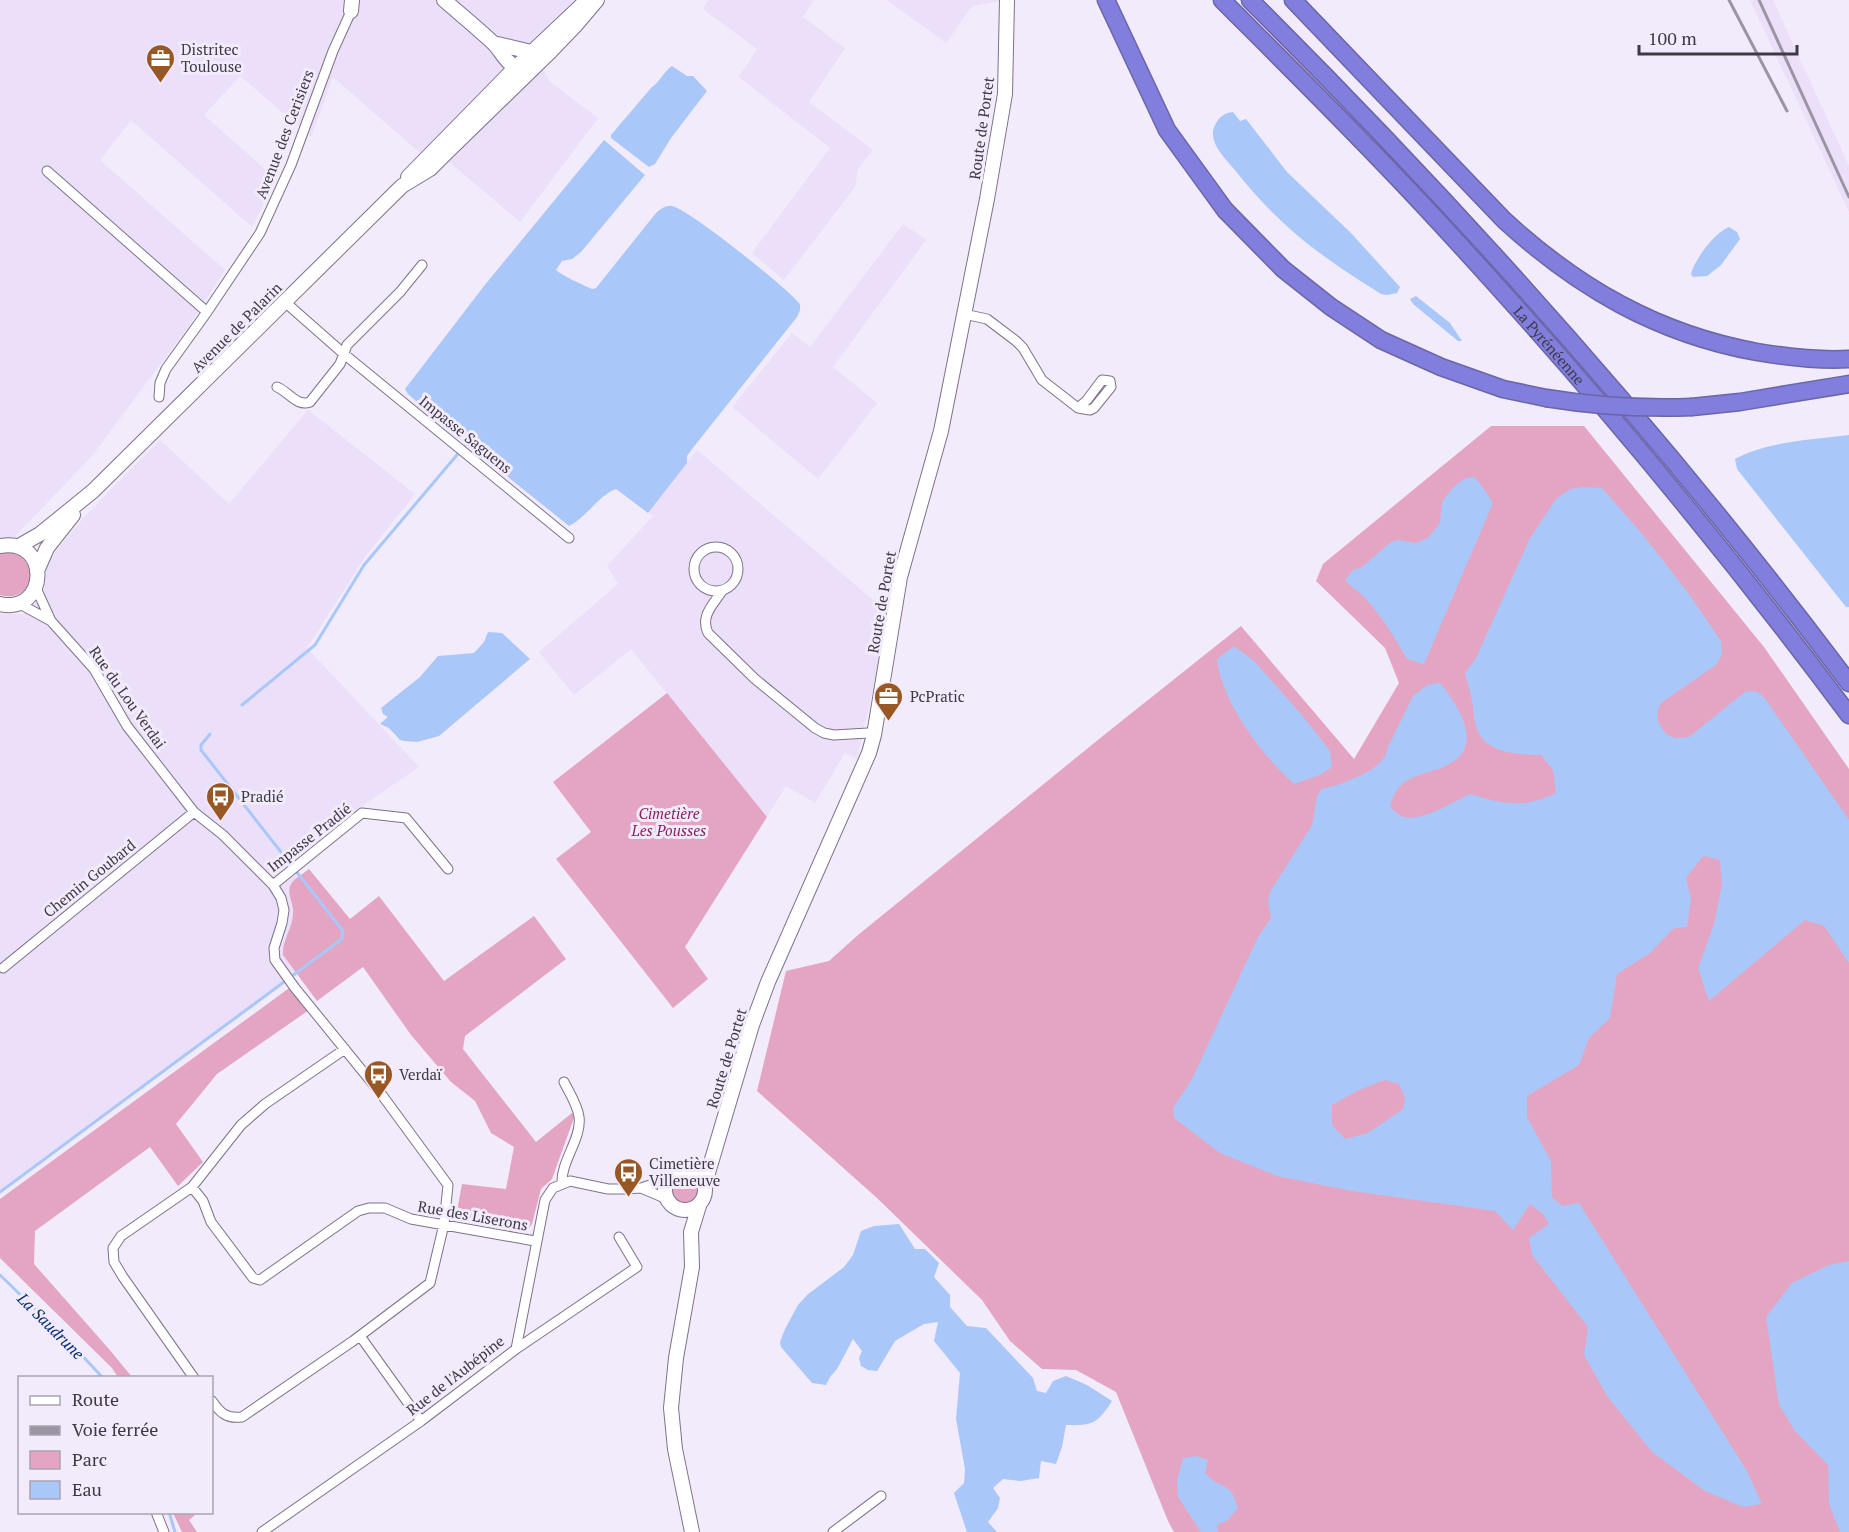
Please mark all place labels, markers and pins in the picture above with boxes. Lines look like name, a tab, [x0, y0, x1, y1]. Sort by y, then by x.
place label: Distritec Toulouse	[181, 39, 242, 76]
office icon: Distritec Toulouse	[144, 42, 176, 84]
office icon: PcPratic	[873, 680, 905, 722]
place label: PcPratic	[910, 686, 965, 706]
bus stop icon: Pradié	[204, 780, 236, 822]
place label: Pradié	[241, 786, 284, 806]
bus stop icon: Verdaï	[362, 1058, 394, 1100]
place label: Verdaï	[399, 1064, 442, 1084]
place label: Cimetière Villeneuve	[649, 1153, 720, 1190]
bus stop icon: Cimetière Villeneuve	[612, 1156, 644, 1198]

